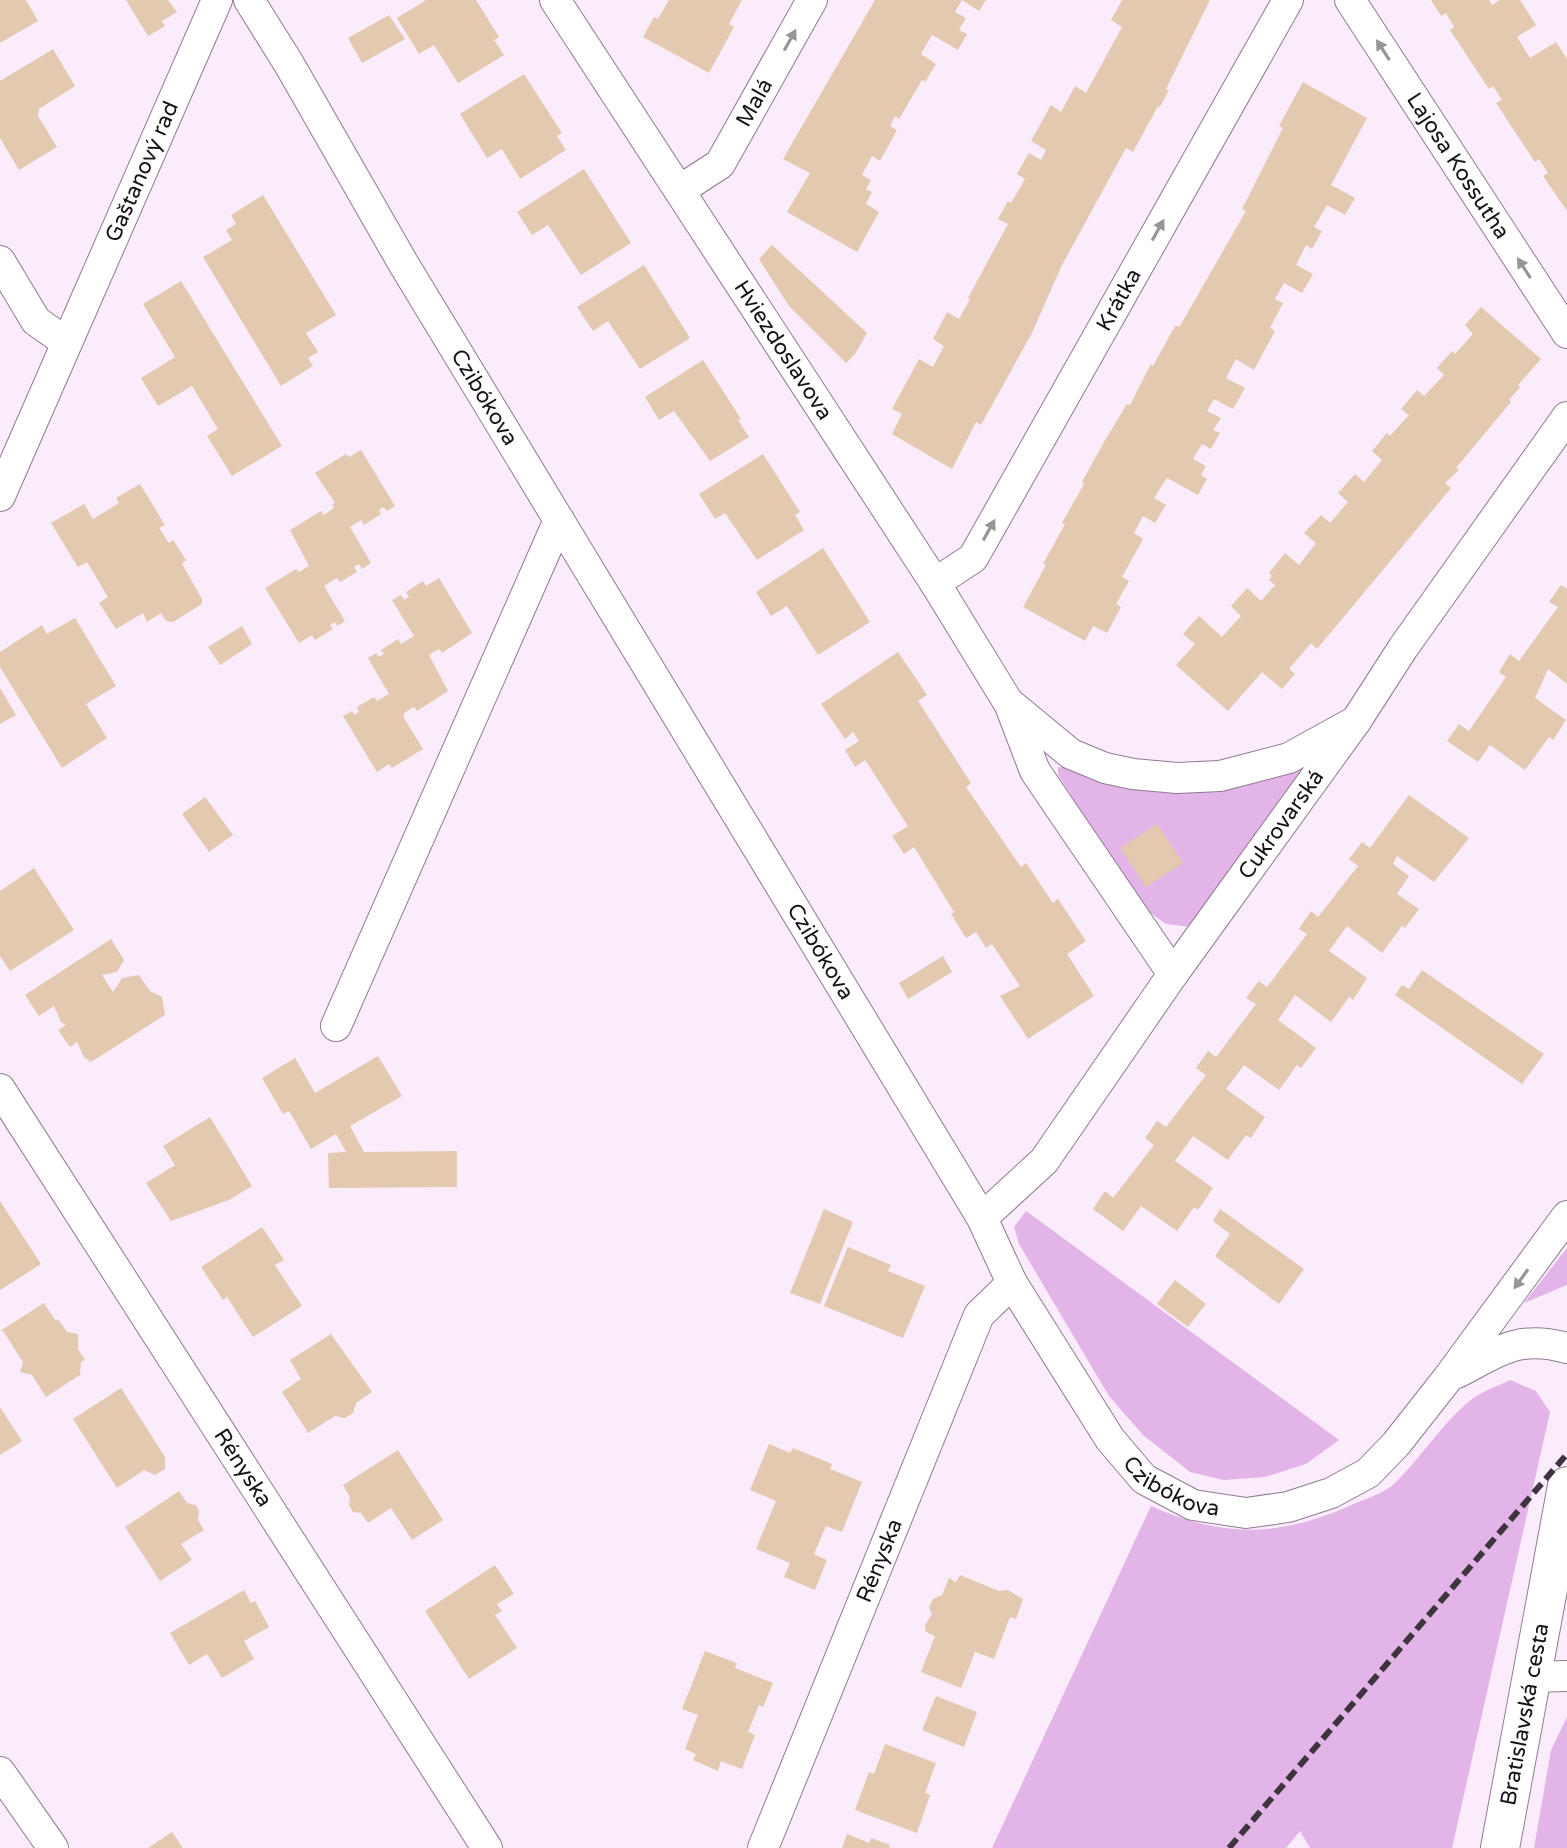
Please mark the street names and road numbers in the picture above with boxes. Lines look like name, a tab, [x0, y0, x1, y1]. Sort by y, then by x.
street label: Malá	[730, 74, 778, 132]
street label: Lajosa Kossutha	[1401, 88, 1515, 244]
street label: Gaštanový rad	[100, 97, 184, 246]
street label: Krátka	[1091, 264, 1147, 336]
street label: Hviezdoslavova	[728, 276, 838, 425]
street label: Czibókova	[445, 345, 524, 450]
street label: Cukrovarská	[1233, 765, 1329, 884]
street label: Czibókova	[781, 899, 860, 1004]
street label: Rényska	[208, 1424, 278, 1512]
street label: Czibókova	[1117, 1451, 1221, 1522]
street label: Rényska	[851, 1515, 908, 1606]
street label: Bratislavská cesta	[1495, 1621, 1554, 1808]

